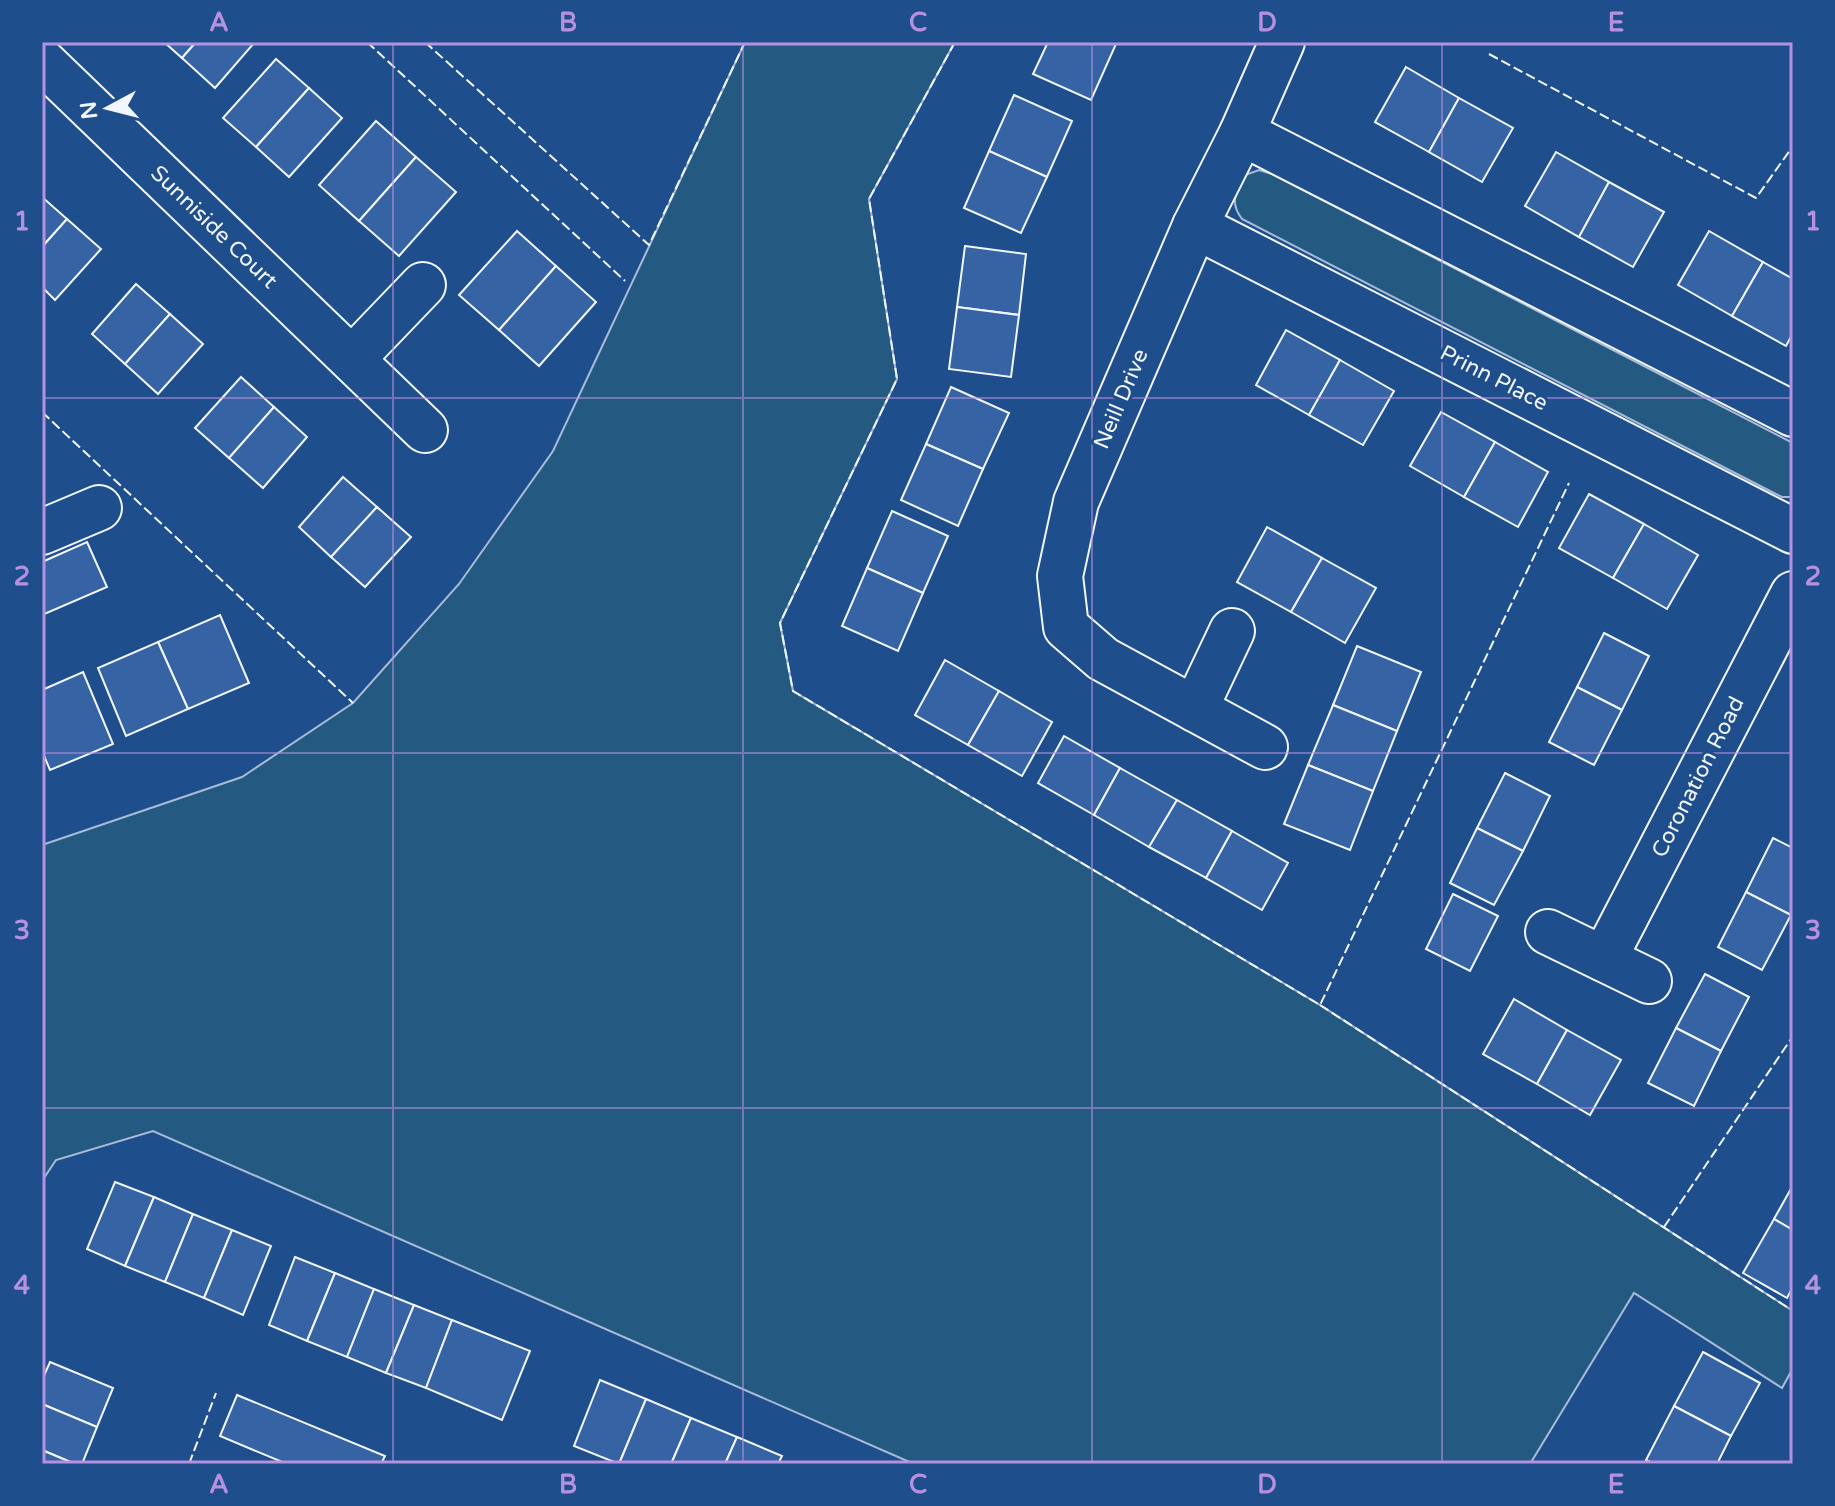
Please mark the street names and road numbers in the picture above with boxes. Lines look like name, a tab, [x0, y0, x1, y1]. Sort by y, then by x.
street label: Sunniside Court	[145, 160, 283, 294]
street label: Prinn Place	[1436, 340, 1552, 416]
street label: Neill Drive	[1088, 345, 1154, 453]
street label: Coronation Road	[1646, 692, 1750, 862]

